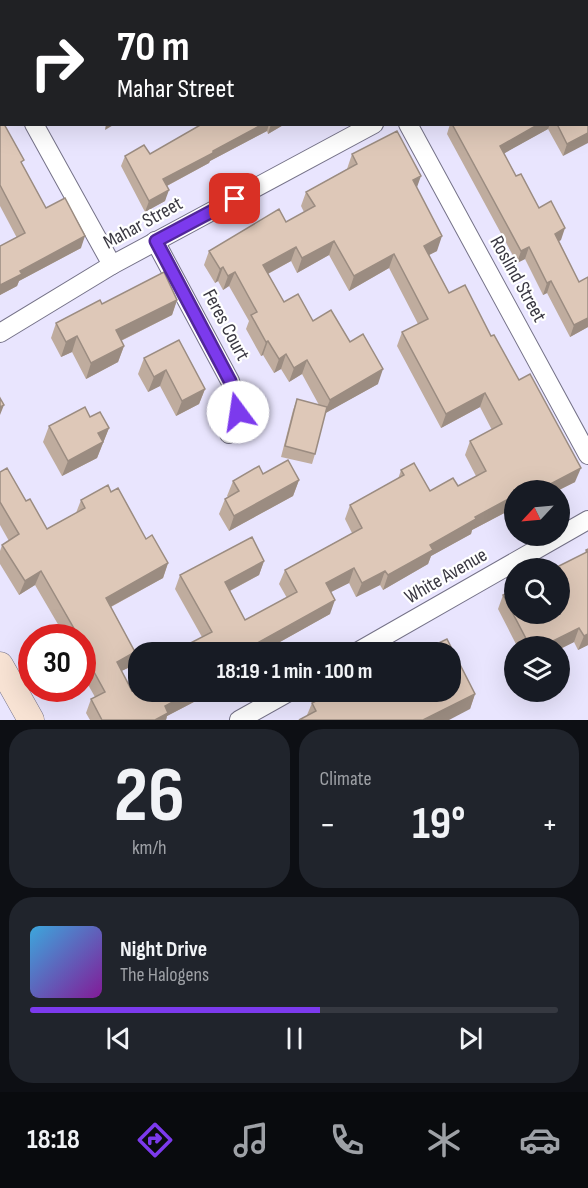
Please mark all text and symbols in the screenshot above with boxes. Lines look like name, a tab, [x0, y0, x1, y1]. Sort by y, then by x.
text: 70 m	[117, 22, 190, 73]
icon: right	[18, 24, 96, 102]
text: Mahar Street	[117, 73, 234, 105]
pin	[209, 173, 260, 224]
icon: arrive	[218, 182, 251, 215]
street label: Mahar Street	[99, 191, 187, 255]
street label: Roslind Street	[485, 232, 551, 326]
street label: Feres Court	[197, 285, 255, 365]
position arrow	[206, 380, 270, 444]
north arrow	[504, 480, 570, 546]
map controls	[504, 480, 570, 702]
street label: White Avenue	[400, 543, 492, 609]
button: search	[504, 558, 570, 624]
speed limit sign: 30	[18, 624, 96, 702]
button: layers	[504, 636, 570, 702]
text: 18:19 · 1 min · 100 m	[217, 658, 372, 685]
text: 26	[114, 750, 185, 843]
text: Climate	[320, 767, 372, 791]
text: 19°	[412, 797, 465, 852]
text: −	[320, 805, 336, 845]
text: +	[542, 805, 558, 845]
text: km/h	[132, 836, 167, 860]
text: Night Drive	[120, 936, 207, 963]
text: The Halogens	[120, 963, 209, 987]
icon: previous	[102, 1022, 135, 1055]
icon: pause	[278, 1022, 311, 1055]
icon: next	[454, 1022, 487, 1055]
icon: directions	[134, 1119, 176, 1161]
icon: music	[230, 1119, 272, 1161]
icon: phone	[326, 1119, 368, 1161]
icon: climate	[423, 1119, 465, 1161]
icon: car	[519, 1119, 561, 1161]
text: 18:18	[27, 1124, 80, 1156]

